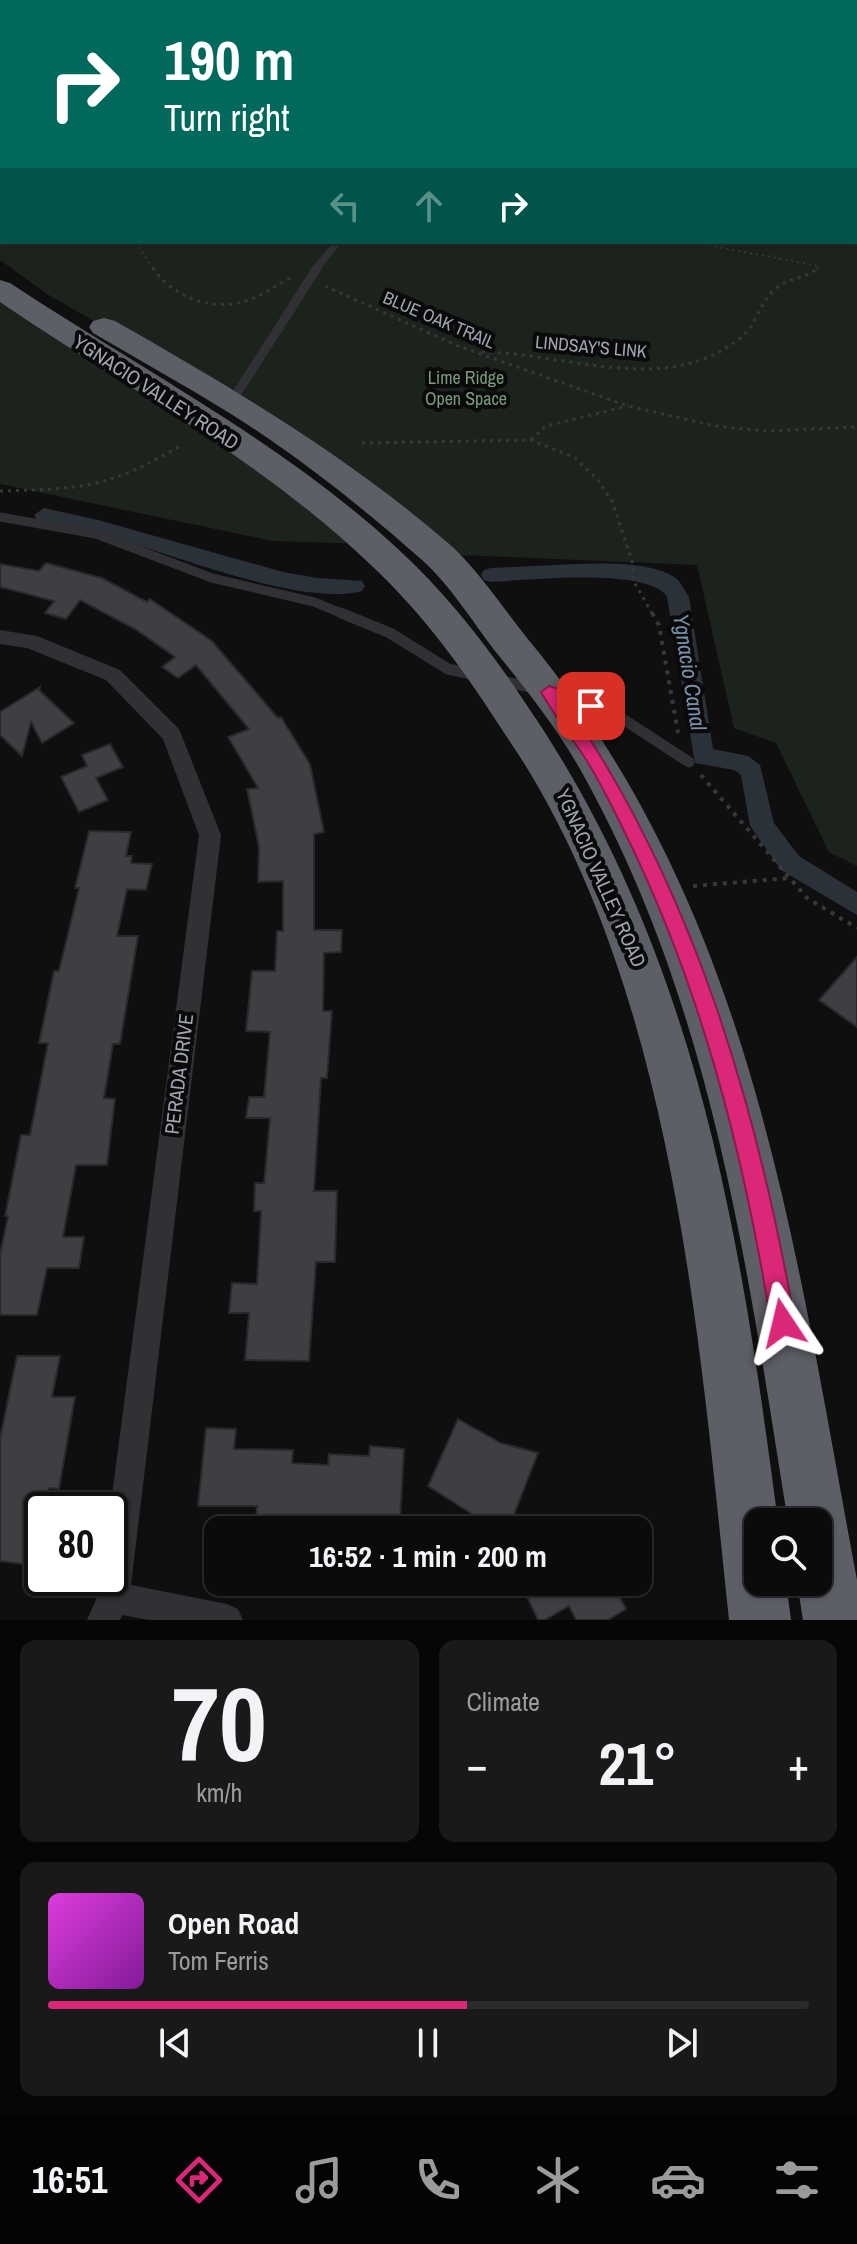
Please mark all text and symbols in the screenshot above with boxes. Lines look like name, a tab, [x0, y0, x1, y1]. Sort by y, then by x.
text: 190 m	[164, 22, 294, 97]
icon: right	[32, 32, 136, 136]
text: Turn right	[164, 94, 289, 142]
icon: left	[323, 184, 367, 228]
icon: ahead	[407, 184, 451, 228]
icon: right	[491, 184, 535, 228]
street label: BLUE OAK TRAIL	[379, 285, 499, 354]
street label: YGNACIO VALLEY ROAD	[68, 328, 244, 455]
street label: LINDSAY'S LINK	[534, 329, 648, 364]
park label: Lime Ridge Open Space	[425, 365, 507, 411]
water label: Ygnacio Canal	[666, 612, 714, 733]
pin	[557, 672, 625, 740]
icon: arrive	[569, 684, 613, 728]
street label: YGNACIO VALLEY ROAD	[550, 784, 653, 971]
street label: PERADA DRIVE	[158, 1012, 199, 1136]
position arrow	[741, 1281, 825, 1365]
speed limit sign: 80	[24, 1492, 128, 1596]
map controls	[744, 1508, 832, 1596]
button: search	[744, 1508, 832, 1596]
text: 16:52 · 1 min · 200 m	[309, 1536, 547, 1576]
text: 70	[172, 1653, 267, 1793]
text: Climate	[467, 1684, 540, 1719]
text: 21°	[598, 1723, 677, 1804]
text: −	[467, 1734, 488, 1794]
text: +	[788, 1734, 809, 1794]
text: km/h	[196, 1775, 242, 1810]
text: Open Road	[168, 1903, 299, 1943]
text: Tom Ferris	[168, 1943, 269, 1978]
icon: previous	[153, 2021, 197, 2065]
icon: pause	[406, 2021, 450, 2065]
icon: next	[660, 2021, 704, 2065]
icon: directions	[171, 2152, 227, 2208]
icon: music	[291, 2152, 347, 2208]
icon: phone	[410, 2152, 466, 2208]
icon: climate	[530, 2152, 586, 2208]
icon: car	[650, 2152, 706, 2208]
icon: filters	[769, 2152, 825, 2208]
text: 16:51	[32, 2156, 107, 2204]

